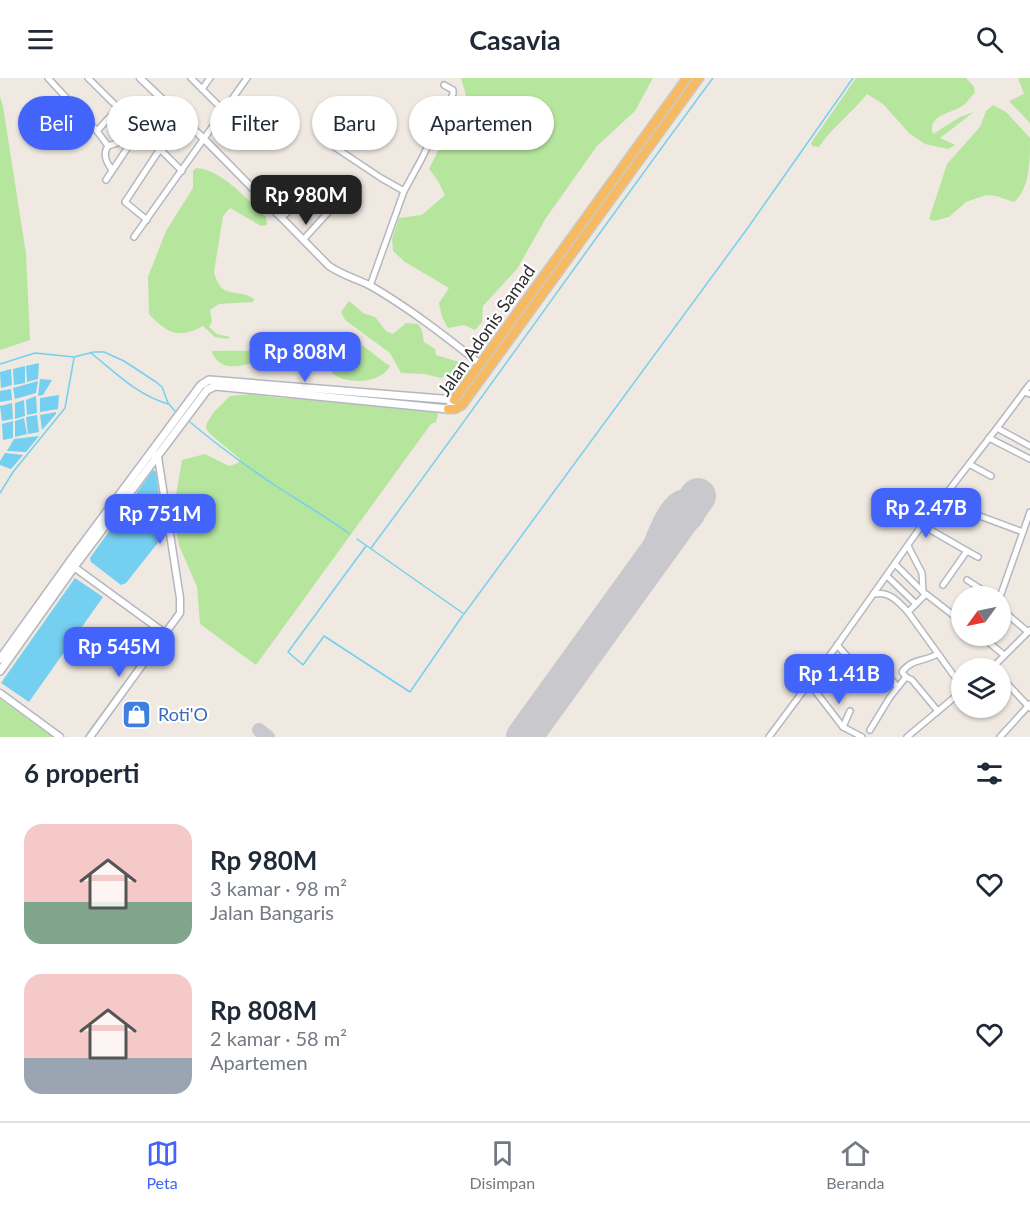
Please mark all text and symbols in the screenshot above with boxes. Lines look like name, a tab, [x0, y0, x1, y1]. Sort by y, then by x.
icon: menu	[24, 23, 57, 56]
text: Casavia	[469, 23, 561, 56]
icon: search	[973, 23, 1006, 56]
chip: Beli	[18, 96, 95, 150]
chip: Sewa	[107, 96, 198, 150]
chip: Filter	[210, 96, 300, 150]
chip: Baru	[312, 96, 397, 150]
chip: Apartemen	[409, 96, 554, 150]
pin: Rp 980M	[251, 175, 361, 226]
text: Rp 980M	[265, 182, 347, 206]
street label: Jalan Adonis Samad	[433, 260, 539, 400]
pin: Rp 808M	[250, 332, 360, 383]
text: Rp 808M	[264, 339, 346, 363]
pin: Rp 2.47B	[864, 488, 988, 539]
pin: Rp 751M	[105, 494, 215, 545]
text: Rp 2.47B	[885, 495, 967, 519]
text: Rp 751M	[119, 501, 201, 525]
north arrow	[951, 586, 1011, 646]
map controls	[951, 586, 1011, 718]
pin: Rp 545M	[64, 627, 174, 678]
text: Rp 545M	[78, 634, 160, 658]
pin: Rp 1.41B	[777, 654, 901, 705]
button: layers	[951, 658, 1011, 718]
text: Rp 1.41B	[798, 661, 880, 685]
shop icon: Roti'O	[121, 698, 153, 730]
place label: Roti'O	[158, 703, 208, 725]
text: 6 properti	[24, 757, 140, 789]
icon: filters	[973, 757, 1006, 790]
text: Rp 980M	[210, 844, 317, 876]
icon: home	[72, 848, 144, 920]
icon: heart	[973, 868, 1006, 901]
text: 3 kamar · 98 m²	[210, 876, 347, 900]
text: Jalan Bangaris	[210, 900, 334, 924]
text: Rp 808M	[210, 994, 317, 1026]
icon: home	[72, 998, 144, 1070]
icon: heart	[973, 1018, 1006, 1051]
text: 2 kamar · 58 m²	[210, 1026, 347, 1050]
text: Apartemen	[210, 1050, 308, 1074]
tab: Peta	[146, 1137, 179, 1192]
tab: Disimpan	[470, 1137, 535, 1192]
tab: Beranda	[826, 1137, 884, 1192]

